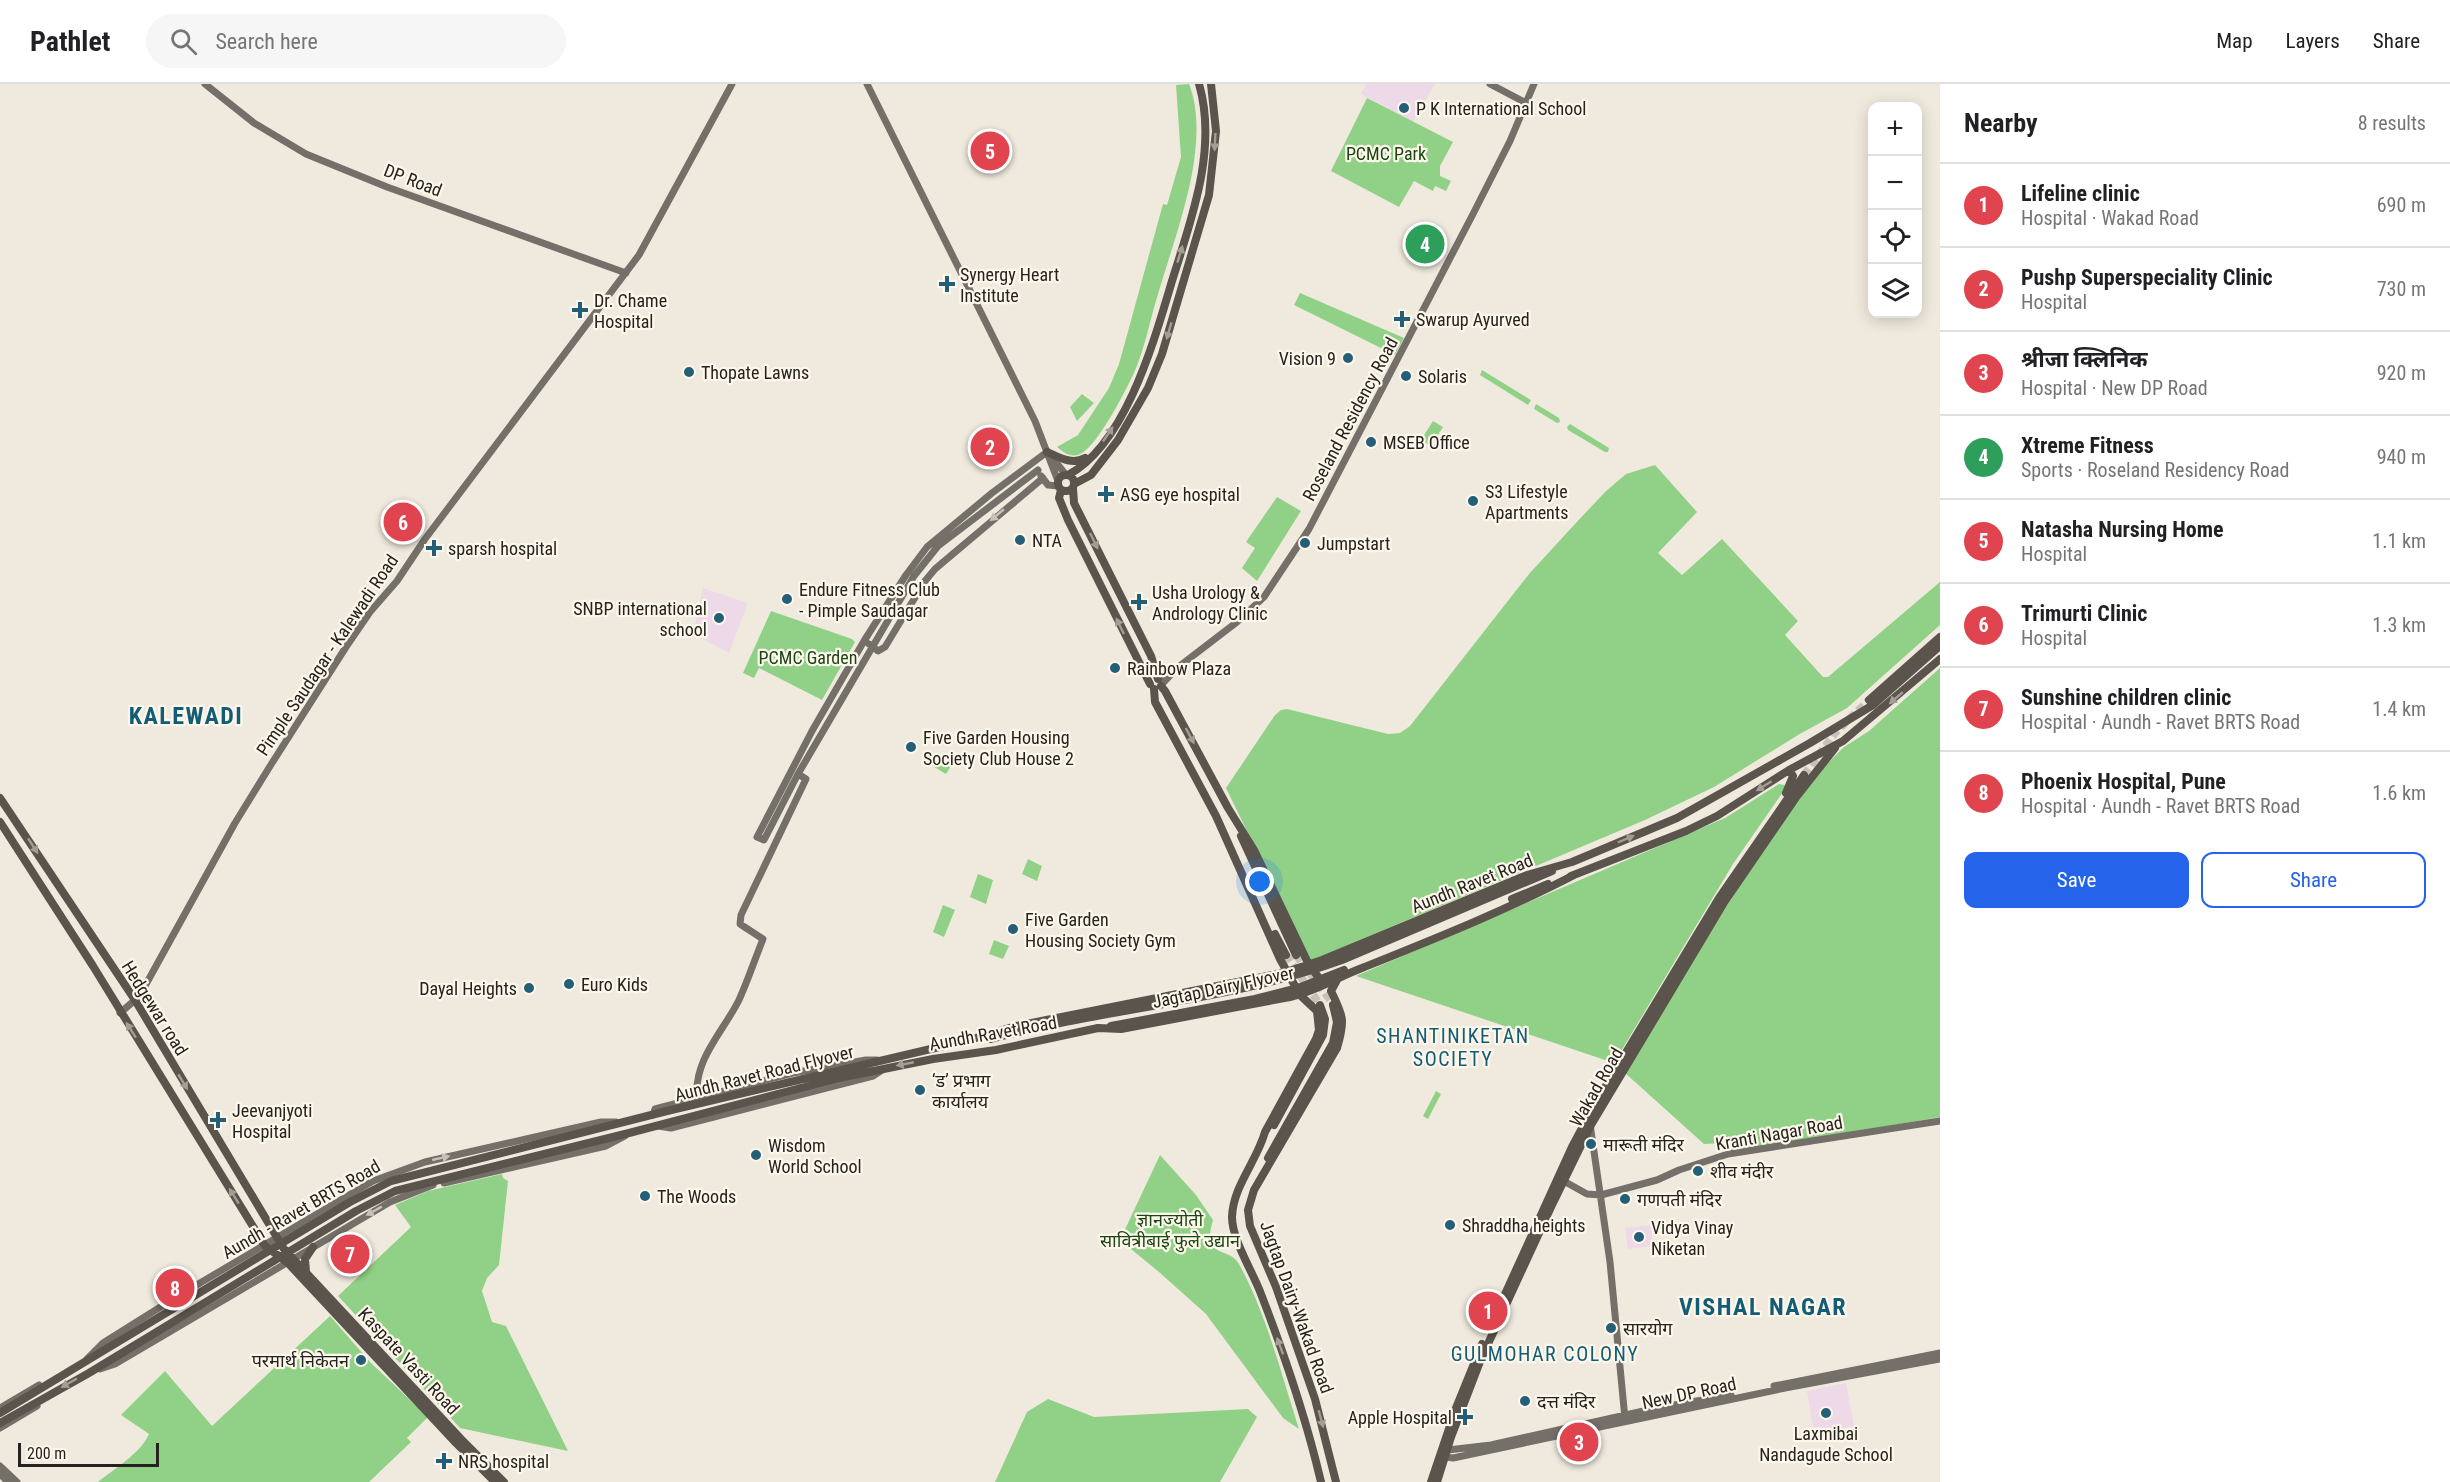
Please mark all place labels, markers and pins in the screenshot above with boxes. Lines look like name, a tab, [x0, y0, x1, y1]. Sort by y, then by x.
place label: P K International School	[1416, 98, 1587, 119]
marker: P K International School	[1397, 101, 1411, 115]
pin: 5	[970, 128, 1010, 174]
pin: 4	[1406, 222, 1444, 266]
place label: Synergy Heart Institute	[960, 264, 1059, 306]
marker: Synergy Heart Institute	[938, 275, 956, 293]
place label: Dr. Chame Hospital	[594, 290, 667, 332]
marker: Dr. Chame Hospital	[571, 301, 589, 319]
place label: Swarup Ayurved	[1416, 309, 1530, 330]
marker: Swarup Ayurved	[1393, 310, 1411, 328]
place label: Vision 9	[1279, 348, 1336, 369]
marker: Vision 9	[1341, 351, 1355, 365]
place label: Thopate Lawns	[701, 362, 809, 383]
marker: Thopate Lawns	[682, 365, 696, 379]
place label: Solaris	[1418, 366, 1467, 387]
marker: Solaris	[1399, 369, 1413, 383]
pin: 2	[970, 424, 1010, 470]
place label: MSEB Office	[1383, 432, 1470, 453]
marker: MSEB Office	[1364, 435, 1378, 449]
place label: S3 Lifestyle Apartments	[1485, 481, 1568, 523]
place label: ASG eye hospital	[1120, 484, 1240, 505]
marker: ASG eye hospital	[1097, 485, 1115, 503]
marker: S3 Lifestyle Apartments	[1466, 494, 1480, 508]
pin: 6	[384, 500, 422, 544]
place label: NTA	[1032, 530, 1063, 551]
marker: NTA	[1013, 533, 1027, 547]
place label: Jumpstart	[1317, 533, 1390, 554]
marker: Jumpstart	[1298, 536, 1312, 550]
place label: sparsh hospital	[448, 538, 557, 559]
marker: sparsh hospital	[425, 539, 443, 557]
place label: Endure Fitness Club - Pimple Saudagar	[799, 579, 940, 621]
place label: Usha Urology & Andrology Clinic	[1152, 582, 1268, 624]
marker: Endure Fitness Club - Pimple Saudagar	[780, 592, 794, 606]
marker: Usha Urology & Andrology Clinic	[1130, 593, 1148, 611]
place label: SNBP international school	[573, 598, 707, 640]
marker: SNBP international school	[712, 611, 726, 625]
place label: Rainbow Plaza	[1127, 658, 1231, 679]
marker: Rainbow Plaza	[1108, 661, 1122, 675]
place label: Five Garden Housing Society Club House 2	[923, 727, 1074, 769]
marker: Five Garden Housing Society Club House 2	[904, 740, 918, 754]
place label: Five Garden Housing Society Gym	[1025, 909, 1176, 951]
marker: Five Garden Housing Society Gym	[1006, 922, 1020, 936]
place label: Euro Kids	[581, 974, 648, 995]
marker: Euro Kids	[562, 977, 576, 991]
place label: Dayal Heights	[419, 978, 517, 999]
marker: Dayal Heights	[522, 981, 536, 995]
place label: ‘ड’ प्रभाग कार्यालय	[932, 1070, 991, 1112]
marker: ‘ड’ प्रभाग कार्यालय	[913, 1083, 927, 1097]
place label: Jeevanjyoti Hospital	[232, 1100, 312, 1142]
marker: Jeevanjyoti Hospital	[209, 1111, 227, 1129]
place label: मारूती मंदिर	[1603, 1134, 1684, 1155]
place label: Wisdom World School	[768, 1135, 862, 1177]
marker: मारूती मंदिर	[1584, 1137, 1598, 1151]
marker: Wisdom World School	[749, 1148, 763, 1162]
place label: शीव मंदीर	[1710, 1161, 1774, 1182]
marker: शीव मंदीर	[1691, 1164, 1705, 1178]
place label: The Woods	[657, 1186, 736, 1207]
marker: The Woods	[638, 1189, 652, 1203]
place label: गणपती मंदिर	[1637, 1189, 1722, 1210]
marker: गणपती मंदिर	[1618, 1192, 1632, 1206]
place label: Shraddha heights	[1462, 1215, 1585, 1236]
place label: Vidya Vinay Niketan	[1651, 1217, 1734, 1259]
marker: Shraddha heights	[1443, 1218, 1457, 1232]
marker: Vidya Vinay Niketan	[1632, 1230, 1646, 1244]
pin: 7	[330, 1232, 370, 1276]
pin: 8	[156, 1266, 195, 1310]
pin: 1	[1468, 1288, 1508, 1334]
place label: सारयोग	[1623, 1318, 1673, 1339]
marker: सारयोग	[1604, 1321, 1618, 1335]
place label: परमार्थ निकेतन	[252, 1350, 350, 1371]
marker: परमार्थ निकेतन	[354, 1353, 368, 1367]
place label: दत्त मंदिर	[1537, 1391, 1596, 1412]
marker: दत्त मंदिर	[1518, 1394, 1532, 1408]
marker: Laxmibai Nandagude School	[1819, 1406, 1833, 1420]
place label: Apple Hospital	[1348, 1407, 1452, 1428]
marker: Apple Hospital	[1456, 1408, 1474, 1426]
pin: 3	[1560, 1420, 1598, 1464]
place label: Laxmibai Nandagude School	[1759, 1423, 1893, 1465]
place label: NRS hospital	[458, 1451, 549, 1472]
marker: NRS hospital	[435, 1452, 453, 1470]

